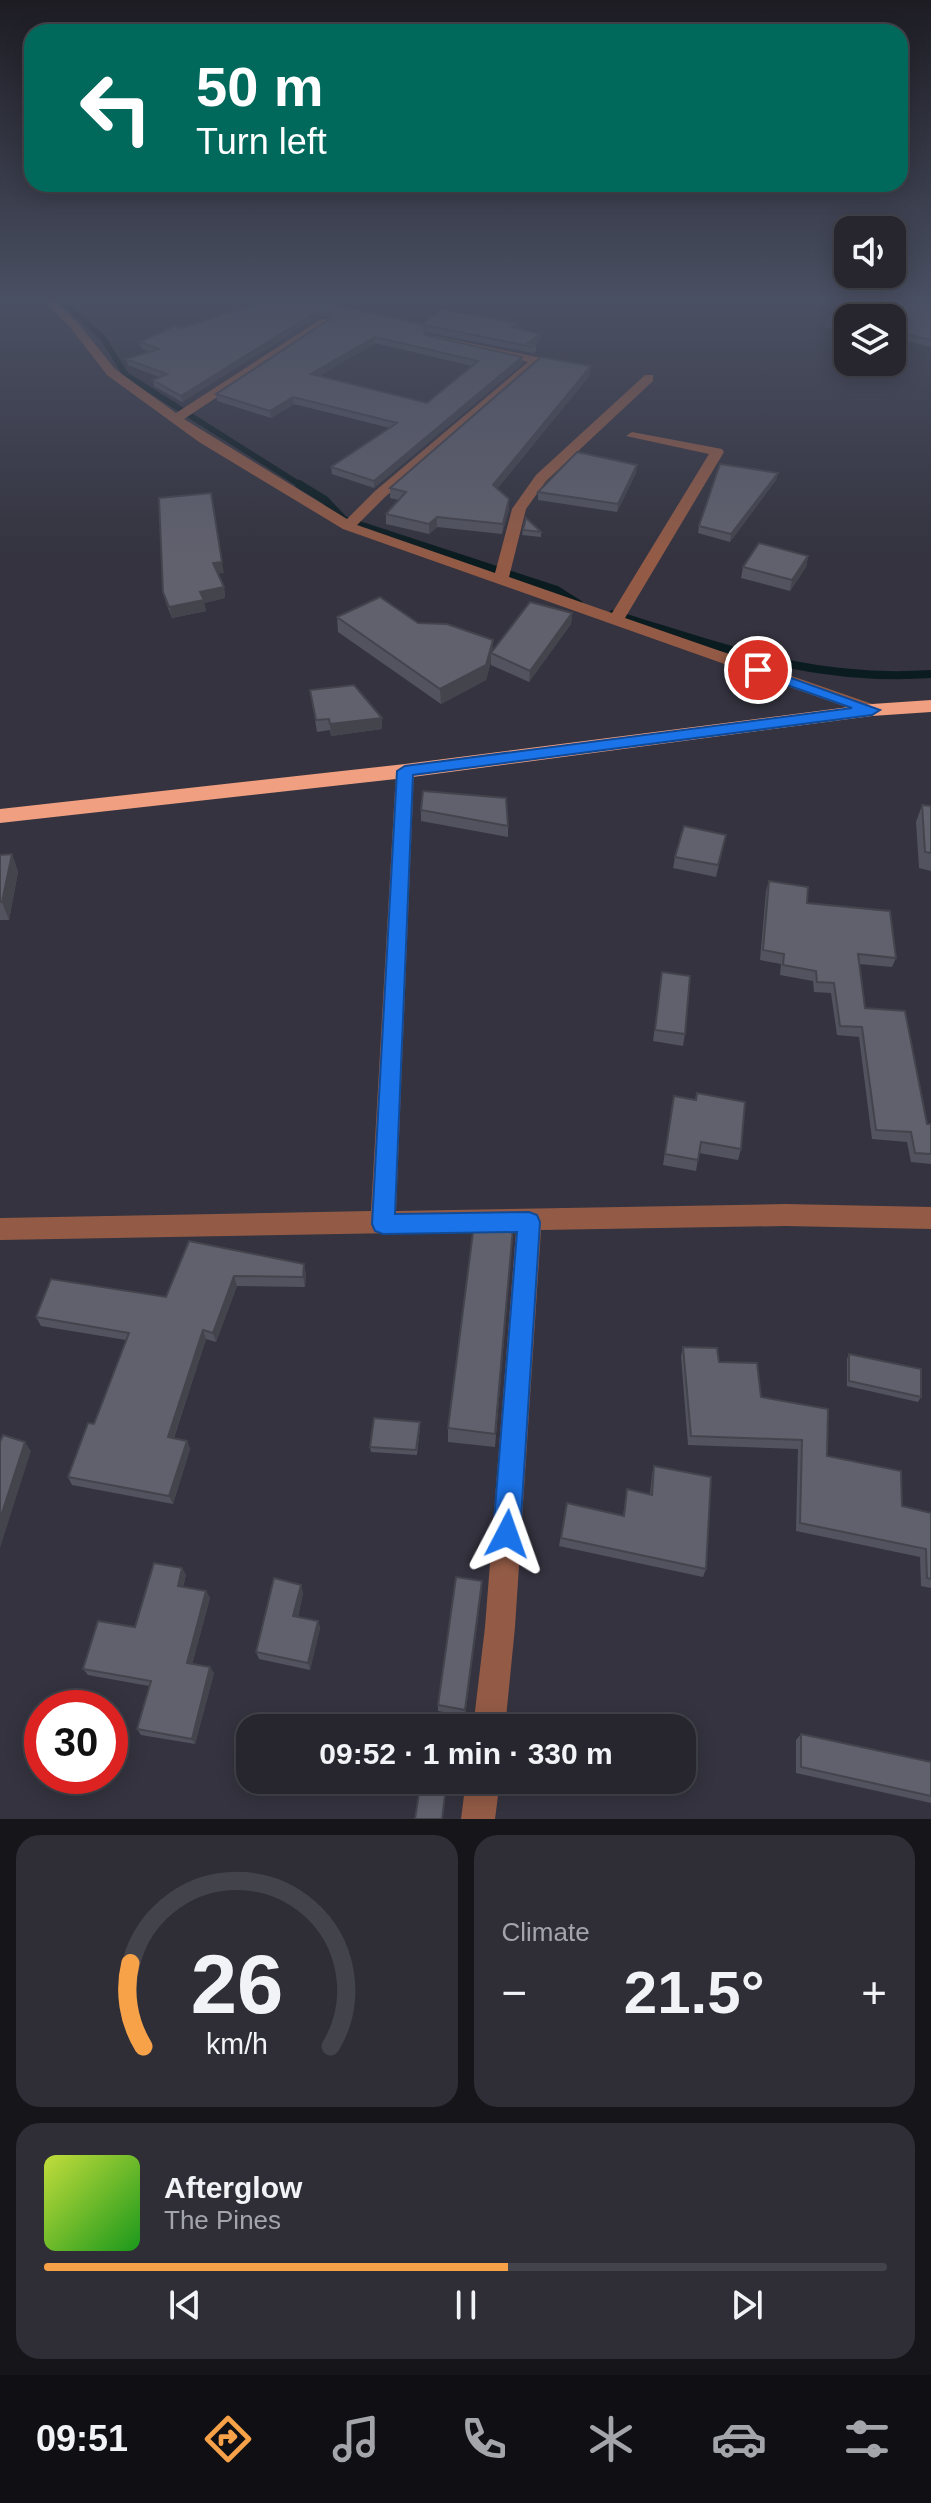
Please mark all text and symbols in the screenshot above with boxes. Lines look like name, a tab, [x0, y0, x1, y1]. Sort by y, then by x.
text: 50 m	[196, 55, 324, 118]
icon: left	[64, 56, 168, 160]
text: Turn left	[196, 121, 327, 162]
map controls	[834, 216, 906, 376]
button: sound	[834, 216, 906, 288]
button: layers	[834, 304, 906, 376]
pin	[724, 636, 792, 704]
icon: arrive	[736, 648, 780, 692]
position arrow	[465, 1492, 549, 1576]
speed limit sign: 30	[24, 1690, 128, 1794]
text: 09:52 · 1 min · 330 m	[319, 1737, 613, 1770]
text: Climate	[502, 1917, 590, 1947]
text: 26	[190, 1938, 283, 2031]
text: 21.5°	[624, 1959, 765, 2026]
text: −	[502, 1968, 527, 2017]
text: +	[861, 1968, 887, 2017]
text: km/h	[206, 2028, 268, 2060]
text: Afterglow	[164, 2171, 302, 2204]
text: The Pines	[164, 2205, 281, 2235]
icon: previous	[163, 2283, 207, 2327]
icon: pause	[444, 2283, 488, 2327]
icon: next	[725, 2283, 769, 2327]
icon: directions	[200, 2411, 256, 2467]
icon: music	[328, 2411, 384, 2467]
icon: phone	[456, 2411, 512, 2467]
icon: climate	[583, 2411, 639, 2467]
icon: car	[711, 2411, 767, 2467]
icon: filters	[839, 2411, 895, 2467]
text: 09:51	[36, 2418, 128, 2459]

